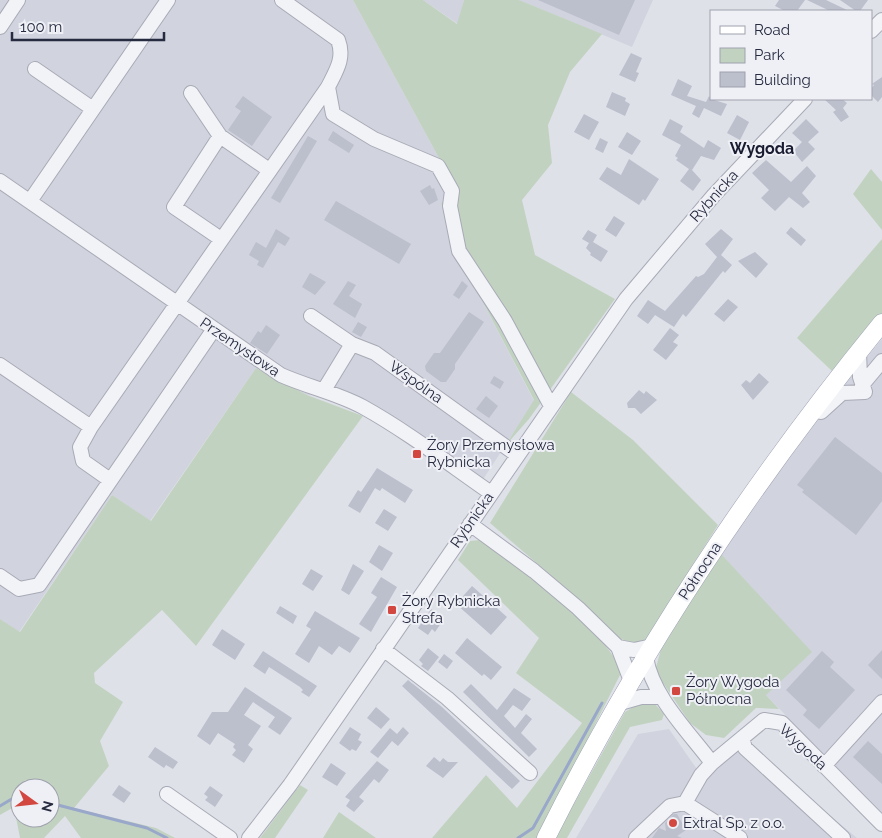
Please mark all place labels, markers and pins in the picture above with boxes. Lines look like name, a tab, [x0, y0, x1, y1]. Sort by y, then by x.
place label: Żory Przemysłowa Rybnicka	[427, 435, 555, 471]
marker: Żory Przemysłowa Rybnicka	[411, 448, 423, 460]
place label: Żory Rybnicka Strefa	[402, 591, 500, 627]
marker: Żory Rybnicka Strefa	[386, 604, 398, 616]
place label: Żory Wygoda Północna	[686, 672, 780, 708]
marker: Żory Wygoda Północna	[670, 685, 682, 697]
place label: Extral Sp. z o.o.	[683, 814, 784, 832]
marker: Extral Sp. z o.o.	[667, 817, 679, 829]

